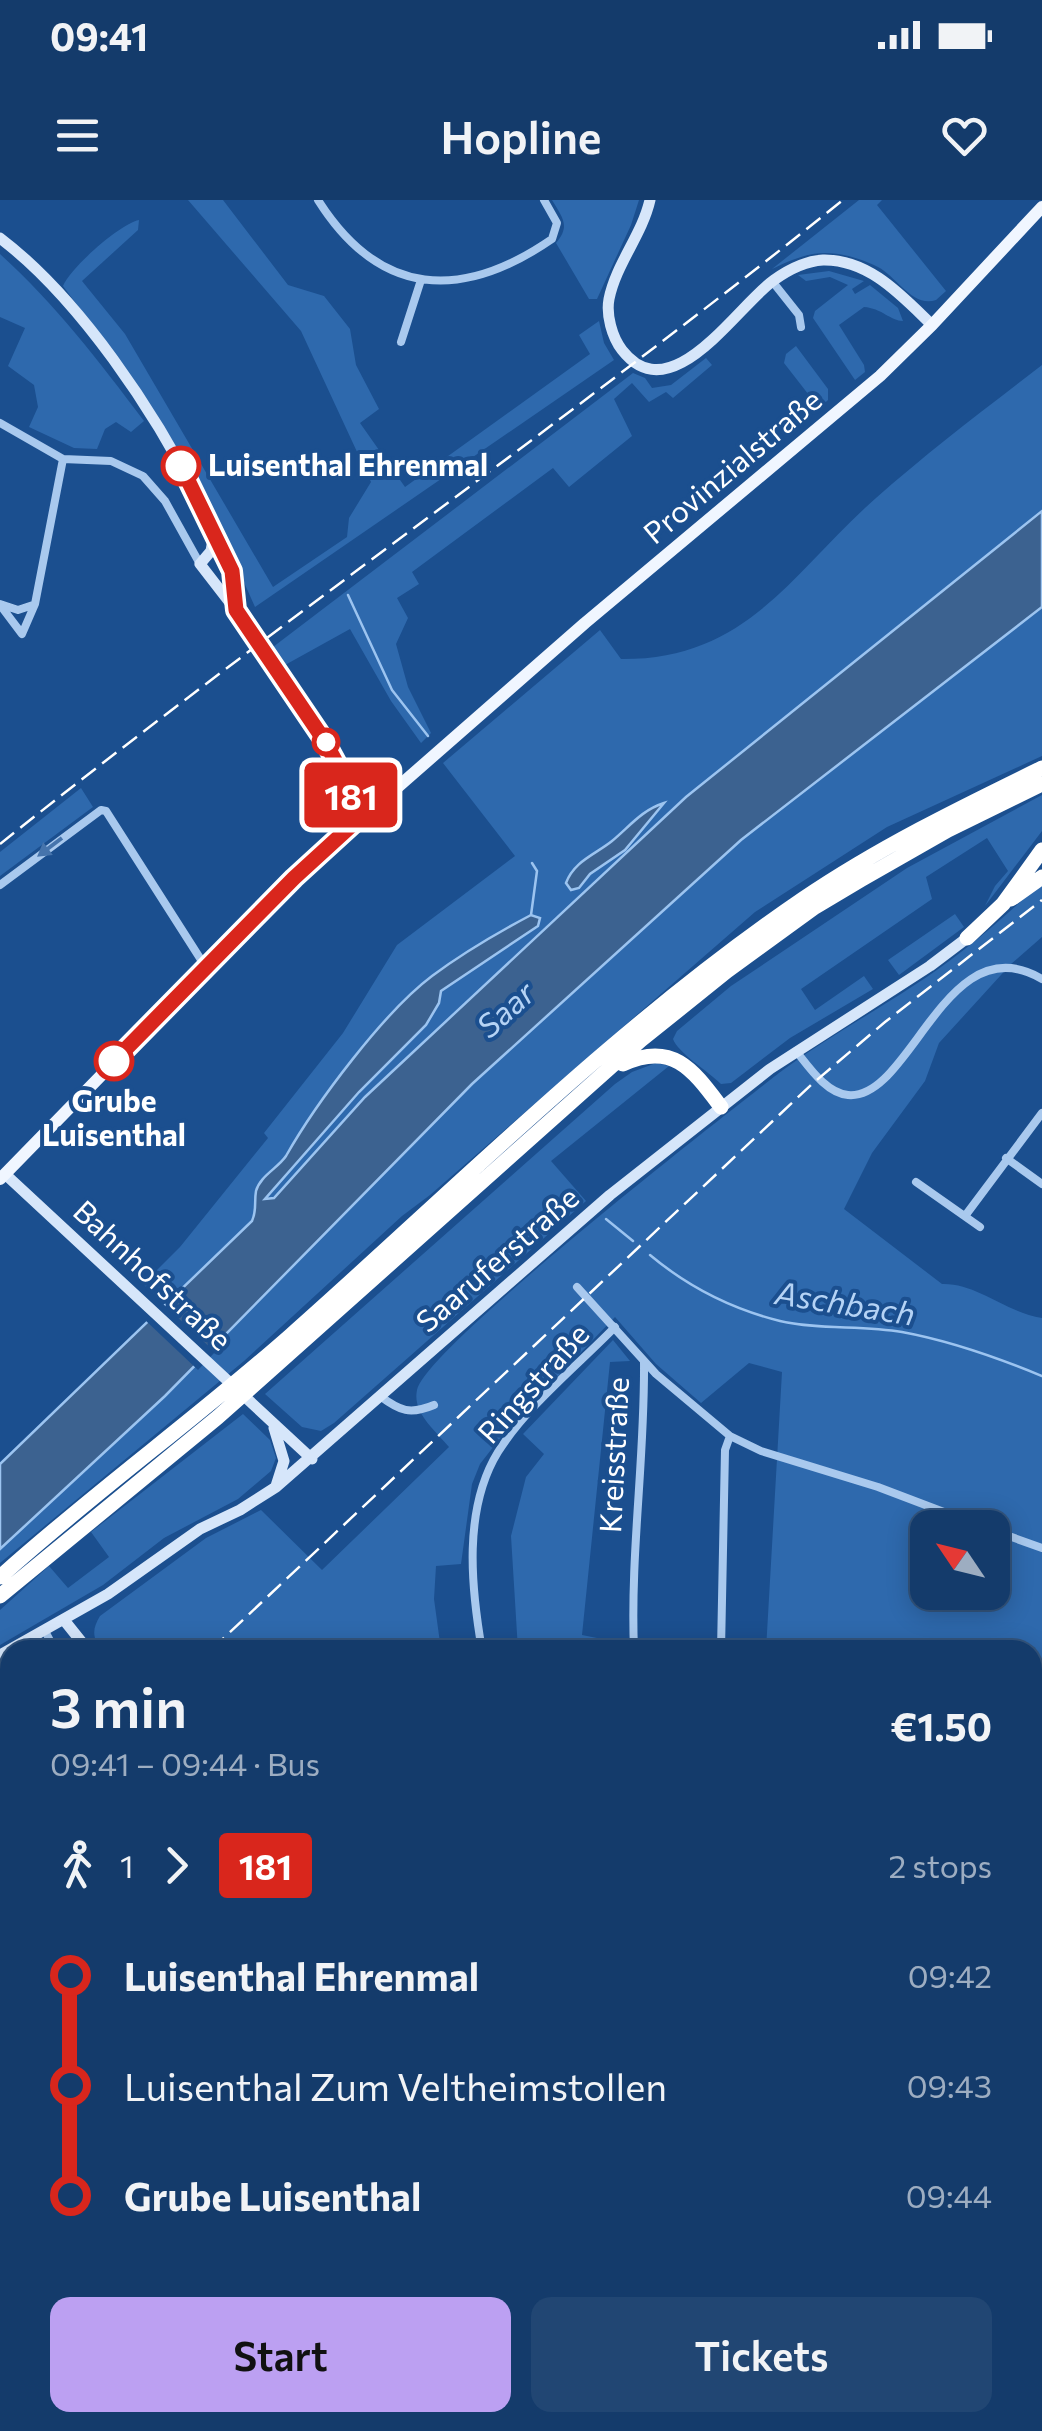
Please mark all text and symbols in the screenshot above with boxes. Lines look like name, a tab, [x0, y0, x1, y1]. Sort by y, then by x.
text: 09:41	[50, 12, 148, 59]
icon: menu	[50, 108, 105, 163]
text: Hopline	[440, 108, 602, 163]
icon: heart	[937, 108, 992, 163]
street label: Provinzialstraße	[635, 380, 828, 550]
place label: Luisenthal Ehrenmal	[208, 445, 488, 482]
marker: Luisenthal Ehrenmal	[162, 447, 200, 485]
unlabelled marker	[313, 729, 339, 755]
line badge: 181	[294, 762, 408, 828]
text: 181	[324, 774, 378, 817]
one-way arrow	[37, 837, 63, 857]
water label: Saar	[467, 971, 543, 1045]
marker: Grube Luisenthal	[95, 1042, 133, 1080]
place label: Grube Luisenthal	[42, 1081, 186, 1152]
street label: Saaruferstraße	[407, 1177, 585, 1339]
street label: Bahnhofstraße	[67, 1191, 241, 1357]
water label: Aschbach	[772, 1271, 918, 1333]
street label: Ringstraße	[469, 1315, 596, 1450]
street label: Kreisstraße	[590, 1376, 635, 1534]
north arrow	[910, 1510, 1010, 1610]
map controls	[910, 1510, 1010, 1610]
text: 3 min	[50, 1672, 187, 1739]
text: €1.50	[891, 1702, 992, 1749]
text: 09:41 – 09:44 · Bus	[50, 1743, 320, 1783]
icon: walk	[50, 1838, 105, 1893]
icon: forward	[149, 1838, 204, 1893]
text: 181	[239, 1844, 292, 1887]
text: 1	[120, 1845, 134, 1885]
text: 2 stops	[888, 1845, 992, 1885]
text: Luisenthal Ehrenmal	[124, 1952, 479, 1999]
text: 09:42	[908, 1955, 992, 1995]
text: Luisenthal Zum Veltheimstollen	[124, 2062, 667, 2109]
text: 09:43	[907, 2065, 992, 2105]
text: Grube Luisenthal	[124, 2172, 421, 2219]
text: 09:44	[906, 2175, 992, 2215]
button: Start	[50, 2297, 511, 2412]
button: Tickets	[531, 2297, 992, 2412]

